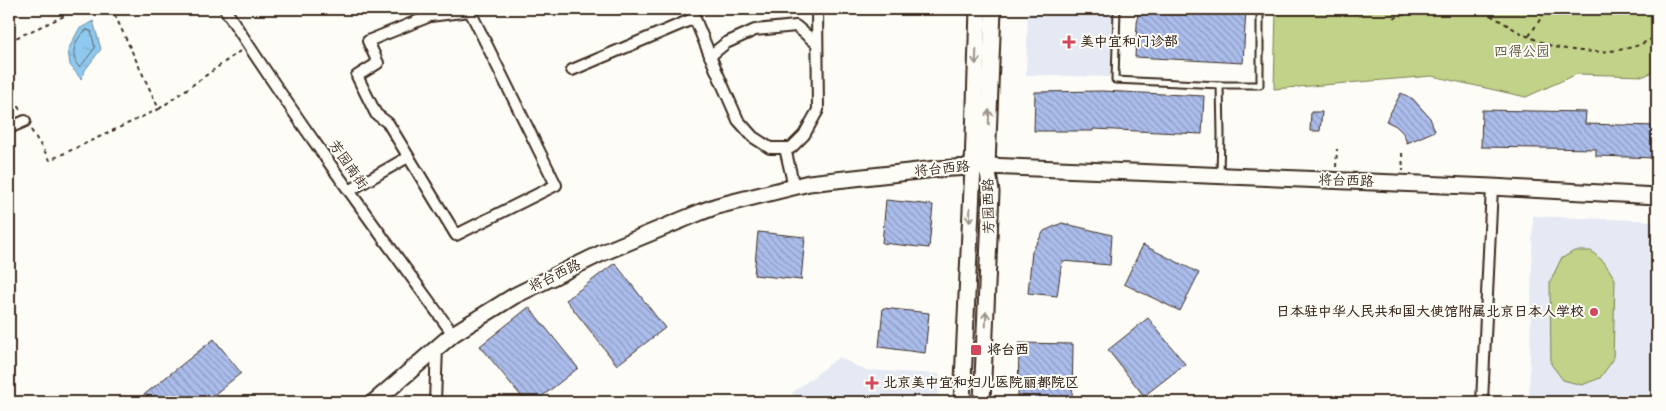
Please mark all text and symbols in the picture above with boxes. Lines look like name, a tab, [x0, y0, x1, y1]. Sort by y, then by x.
place label: 美中宜和门诊部	[1080, 32, 1178, 52]
marker: 美中宜和门诊部	[1062, 35, 1076, 49]
park label: 四得公园	[1494, 42, 1550, 62]
one-way arrow	[971, 49, 981, 65]
one-way arrow	[984, 109, 994, 126]
street label: 芳园南街	[324, 136, 372, 194]
street label: 将台西路	[913, 157, 971, 181]
street label: 将台西路	[1318, 170, 1374, 192]
street label: 芳园西路	[979, 178, 999, 234]
one-way arrow	[966, 207, 975, 223]
street label: 将台西路	[525, 255, 585, 297]
place label: 日本驻中华人民共和国大使馆附属北京日本人学校	[1276, 302, 1584, 322]
marker: 日本驻中华人民共和国大使馆附属北京日本人学校	[1588, 306, 1600, 318]
one-way arrow	[981, 311, 991, 327]
place label: 将台西	[987, 340, 1029, 360]
marker: 将台西	[969, 343, 983, 357]
place label: 北京美中宜和妇儿医院丽都院区	[883, 373, 1079, 393]
marker: 北京美中宜和妇儿医院丽都院区	[865, 376, 879, 390]

